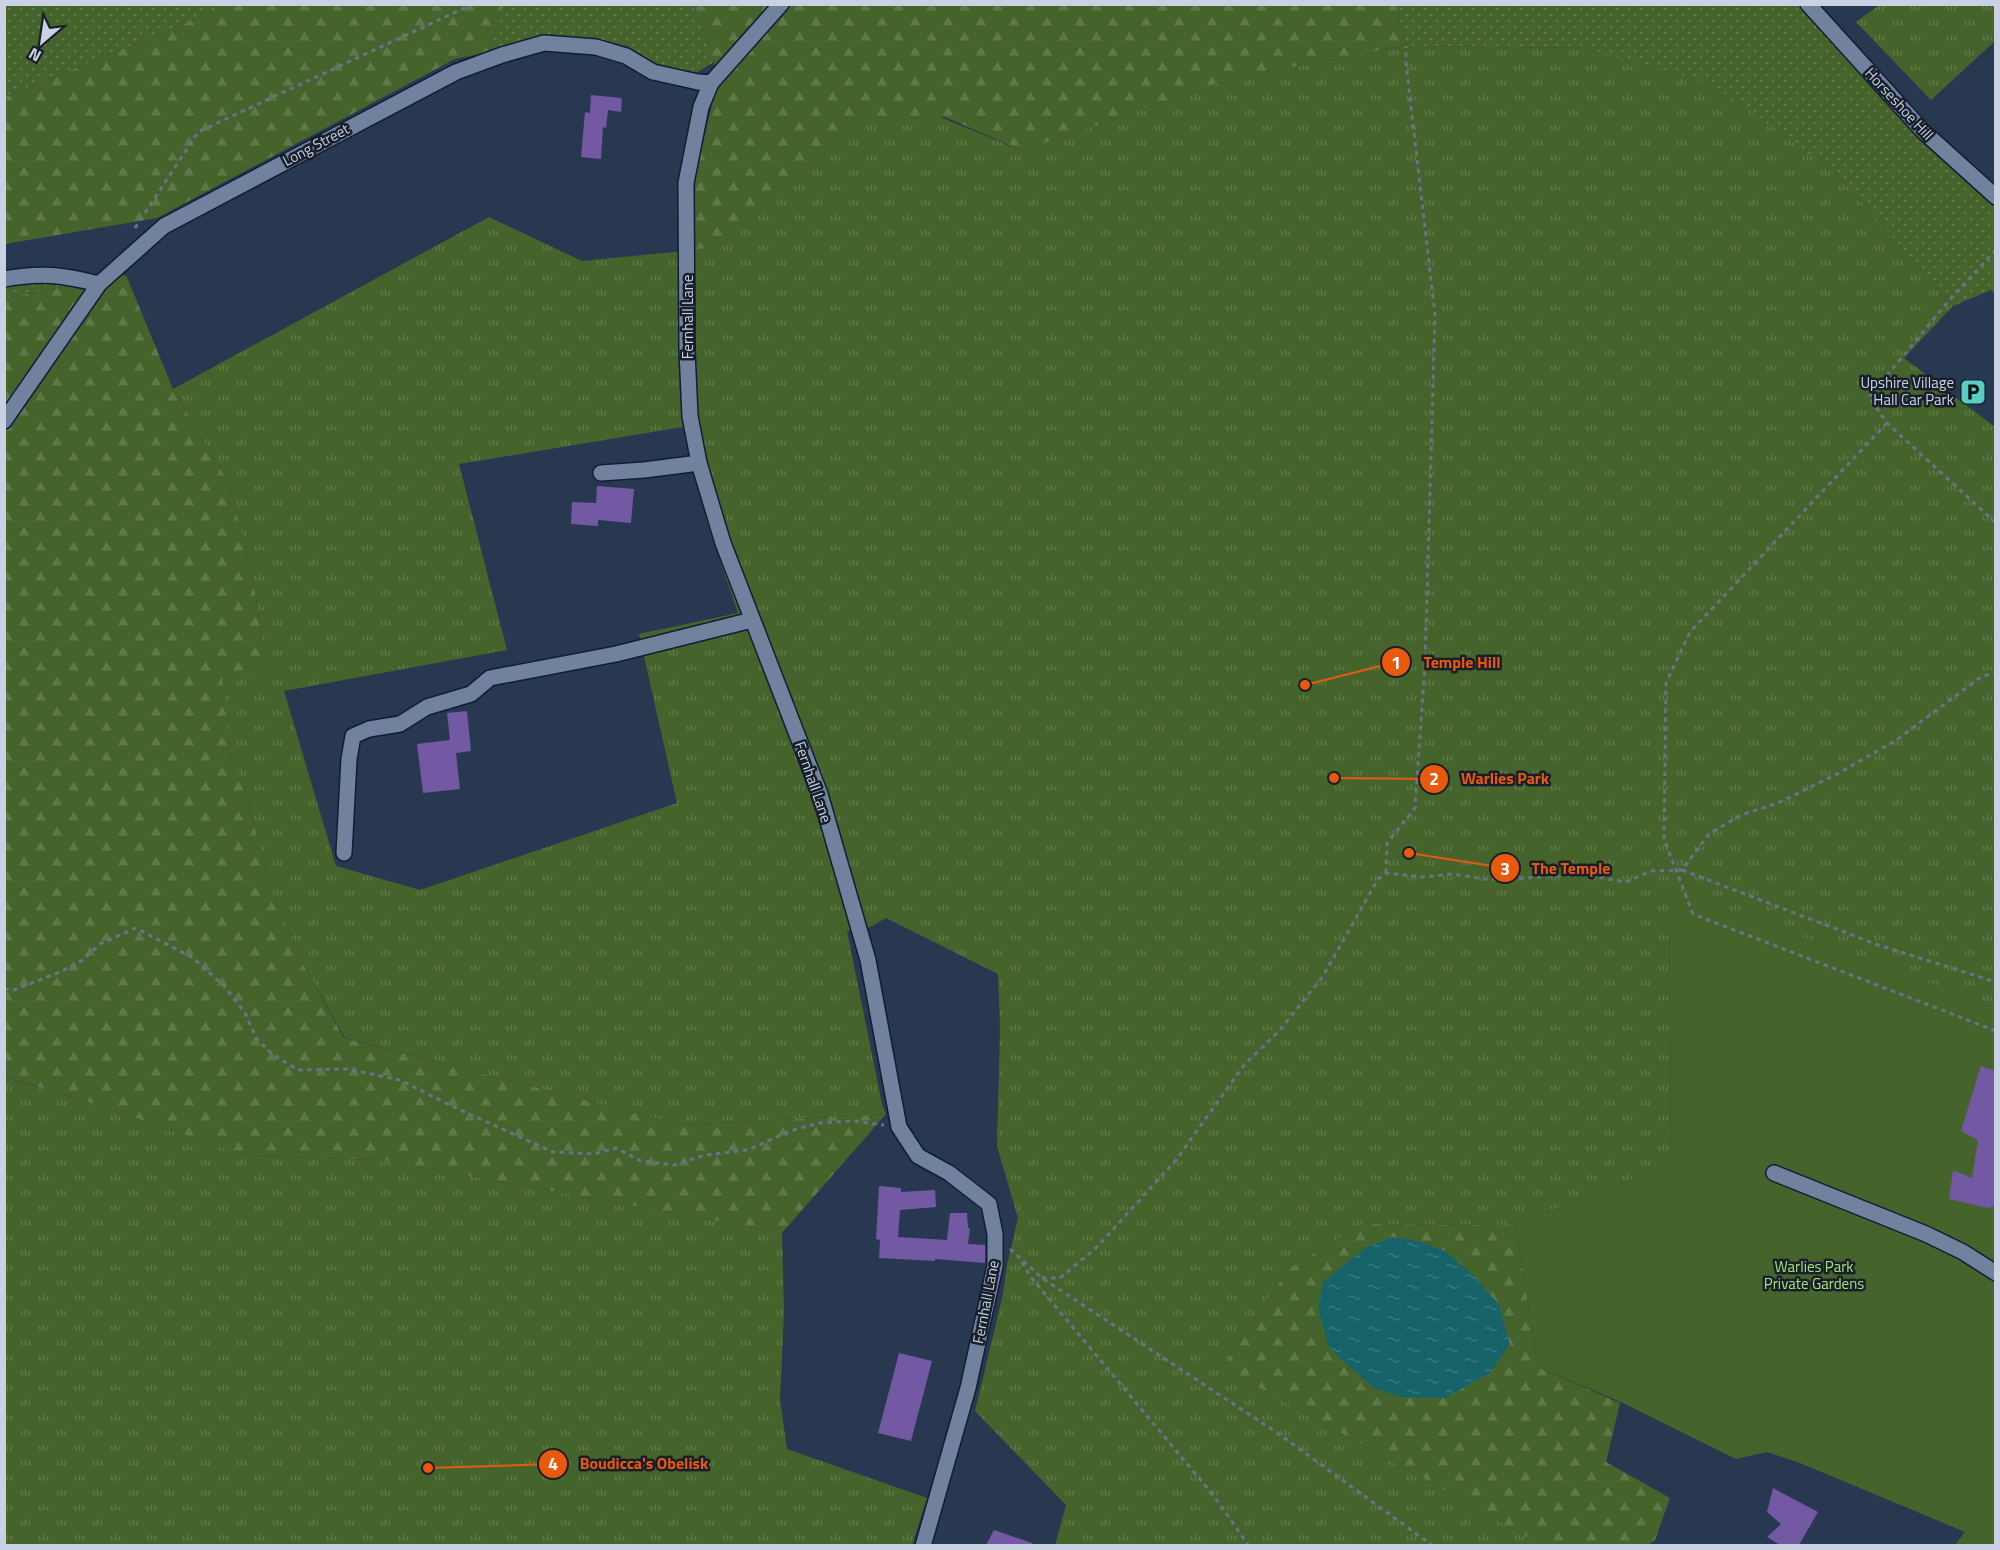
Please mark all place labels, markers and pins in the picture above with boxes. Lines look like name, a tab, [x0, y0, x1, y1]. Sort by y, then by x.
place label: Upshire Village Hall Car Park	[1860, 371, 1954, 411]
parking icon: Upshire Village Hall Car Park	[1958, 377, 1988, 407]
callout: Temple Hill	[1381, 645, 1513, 679]
callout: Warlies Park	[1419, 762, 1561, 796]
callout: The Temple	[1490, 851, 1623, 885]
callout: Boudicca's Obelisk	[538, 1447, 720, 1481]

